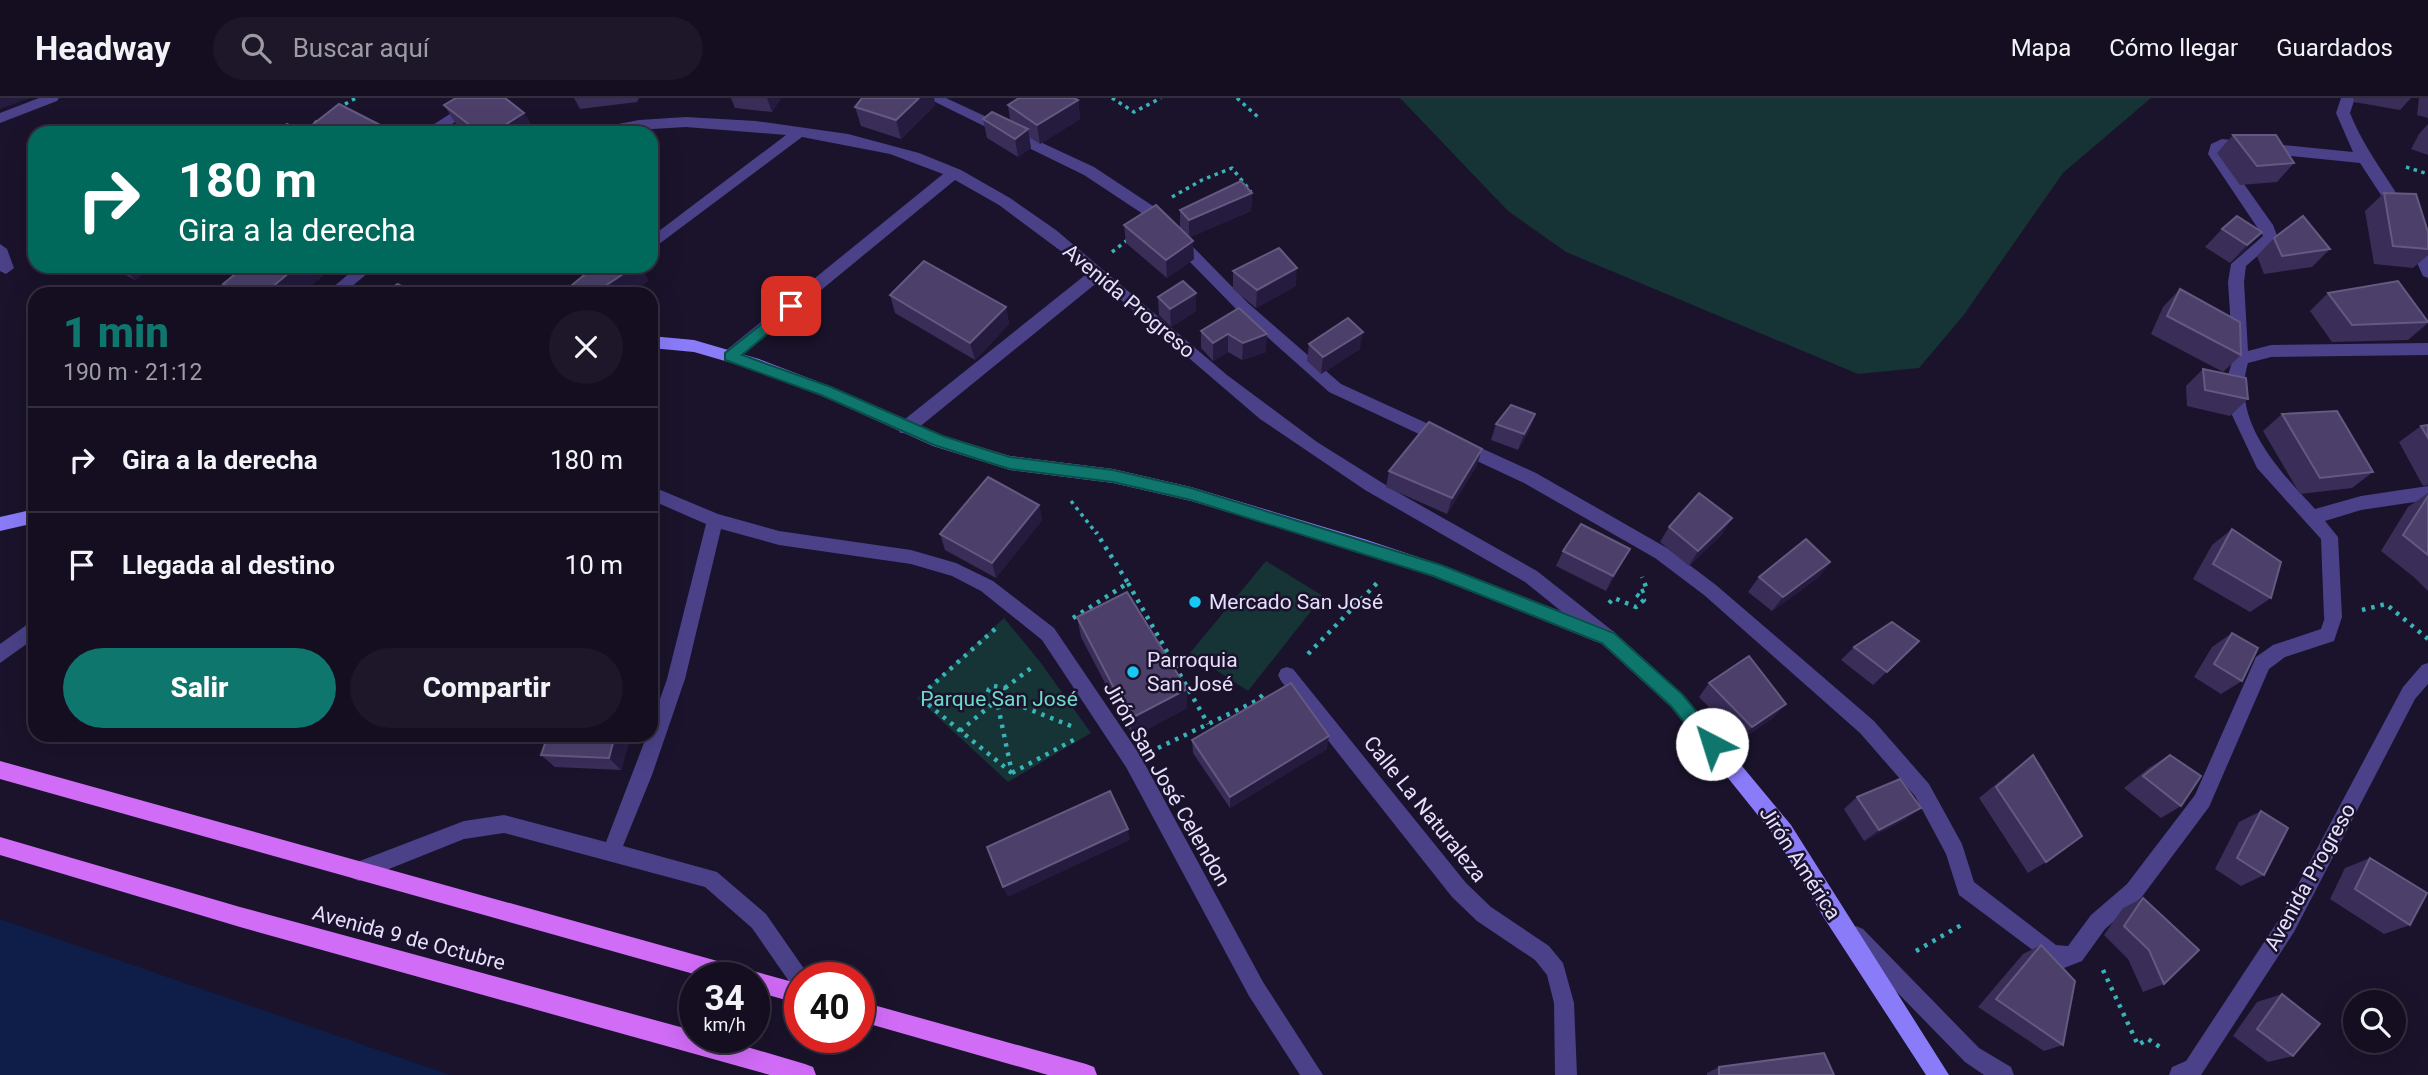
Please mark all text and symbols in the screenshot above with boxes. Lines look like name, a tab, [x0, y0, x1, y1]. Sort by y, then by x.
search box	[213, 17, 703, 80]
text: Headway	[35, 29, 171, 68]
icon: search	[237, 29, 275, 67]
text: Buscar aquí	[293, 33, 429, 63]
text: Mapa	[2011, 34, 2071, 62]
text: Cómo llegar	[2109, 34, 2238, 62]
text: Guardados	[2276, 34, 2393, 62]
text: 180 m	[178, 152, 317, 209]
icon: right	[63, 154, 154, 245]
text: Gira a la derecha	[178, 211, 416, 249]
street label: Avenida Progreso	[1058, 239, 1200, 363]
pin	[761, 276, 821, 336]
icon: arrive	[772, 287, 810, 325]
text: 1 min	[63, 308, 169, 357]
button: close	[549, 310, 623, 384]
text: 190 m · 21:12	[63, 359, 202, 386]
icon: right	[63, 441, 101, 479]
text: Gira a la derecha	[122, 445, 318, 475]
text: 180 m	[550, 445, 623, 475]
icon: arrive	[63, 546, 101, 584]
text: Llegada al destino	[122, 550, 335, 580]
text: 10 m	[565, 550, 623, 580]
place label: Mercado San José	[1209, 590, 1383, 614]
marker: Mercado San José	[1187, 594, 1203, 610]
button: Salir	[63, 648, 336, 728]
button: Compartir	[350, 648, 623, 728]
place label: Parroquia San José	[1147, 648, 1238, 696]
marker: Parroquia San José	[1125, 664, 1141, 680]
street label: Jirón San José Celendon	[1099, 678, 1235, 890]
park label: Parque San José	[920, 687, 1078, 711]
position arrow	[1675, 707, 1749, 781]
street label: Calle La Naturaleza	[1359, 731, 1491, 887]
street label: Avenida Progreso	[2260, 799, 2360, 955]
street label: Jirón América	[1754, 802, 1846, 924]
street label: Avenida 9 de Octubre	[310, 901, 508, 975]
speed limit sign: 40	[784, 962, 875, 1053]
text: 34	[704, 978, 745, 1019]
map controls	[2343, 990, 2406, 1053]
button: search	[2343, 990, 2406, 1053]
text: km/h	[703, 1014, 746, 1035]

